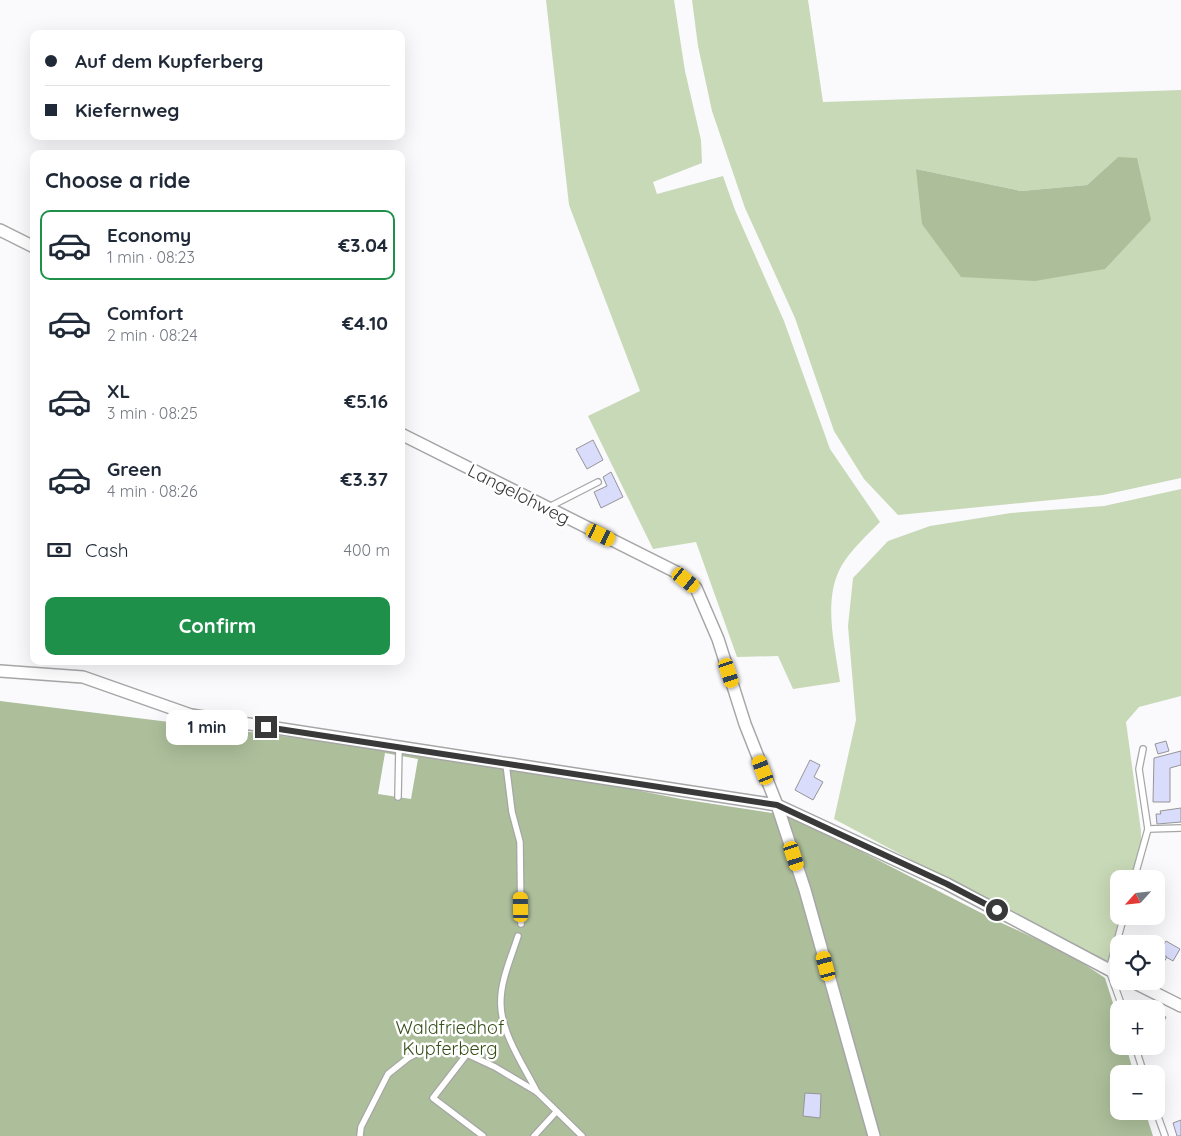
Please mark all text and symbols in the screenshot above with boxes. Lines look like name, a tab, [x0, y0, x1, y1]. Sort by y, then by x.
text: Auf dem Kupferberg	[75, 49, 263, 73]
text: Kiefernweg	[75, 98, 179, 122]
text: Choose a ride	[45, 166, 190, 194]
icon: car	[47, 223, 92, 268]
text: Economy	[107, 223, 191, 247]
text: €3.04	[338, 233, 388, 257]
text: 1 min · 08:23	[107, 247, 195, 267]
icon: car	[47, 301, 92, 346]
text: Comfort	[107, 301, 184, 325]
text: €4.10	[342, 311, 388, 335]
text: 2 min · 08:24	[107, 325, 198, 345]
icon: car	[47, 379, 92, 424]
text: XL	[107, 379, 130, 403]
text: €5.16	[344, 389, 388, 413]
text: 3 min · 08:25	[107, 403, 198, 423]
icon: car	[47, 457, 92, 502]
text: Green	[107, 457, 162, 481]
street label: Langelohweg	[464, 458, 574, 530]
text: €3.37	[341, 467, 388, 491]
text: 4 min · 08:26	[107, 481, 198, 501]
car	[584, 522, 617, 548]
icon: cash	[45, 536, 73, 564]
text: Cash	[85, 538, 129, 562]
text: 400 m	[344, 540, 390, 560]
car	[669, 565, 702, 595]
button: Confirm	[45, 597, 390, 655]
car	[717, 656, 740, 690]
callout: 1 min	[166, 710, 248, 744]
route end	[255, 716, 277, 738]
text: 1 min	[188, 717, 226, 737]
car	[750, 753, 775, 787]
car	[782, 839, 805, 873]
north arrow	[1110, 870, 1165, 925]
map controls	[1110, 870, 1165, 1120]
car	[513, 892, 528, 922]
route start	[986, 899, 1008, 921]
button: locate	[1110, 935, 1165, 990]
car	[814, 950, 837, 982]
button: +	[1110, 1000, 1165, 1055]
park label: Waldfriedhof Kupferberg	[396, 1016, 505, 1060]
button: −	[1110, 1065, 1165, 1120]

